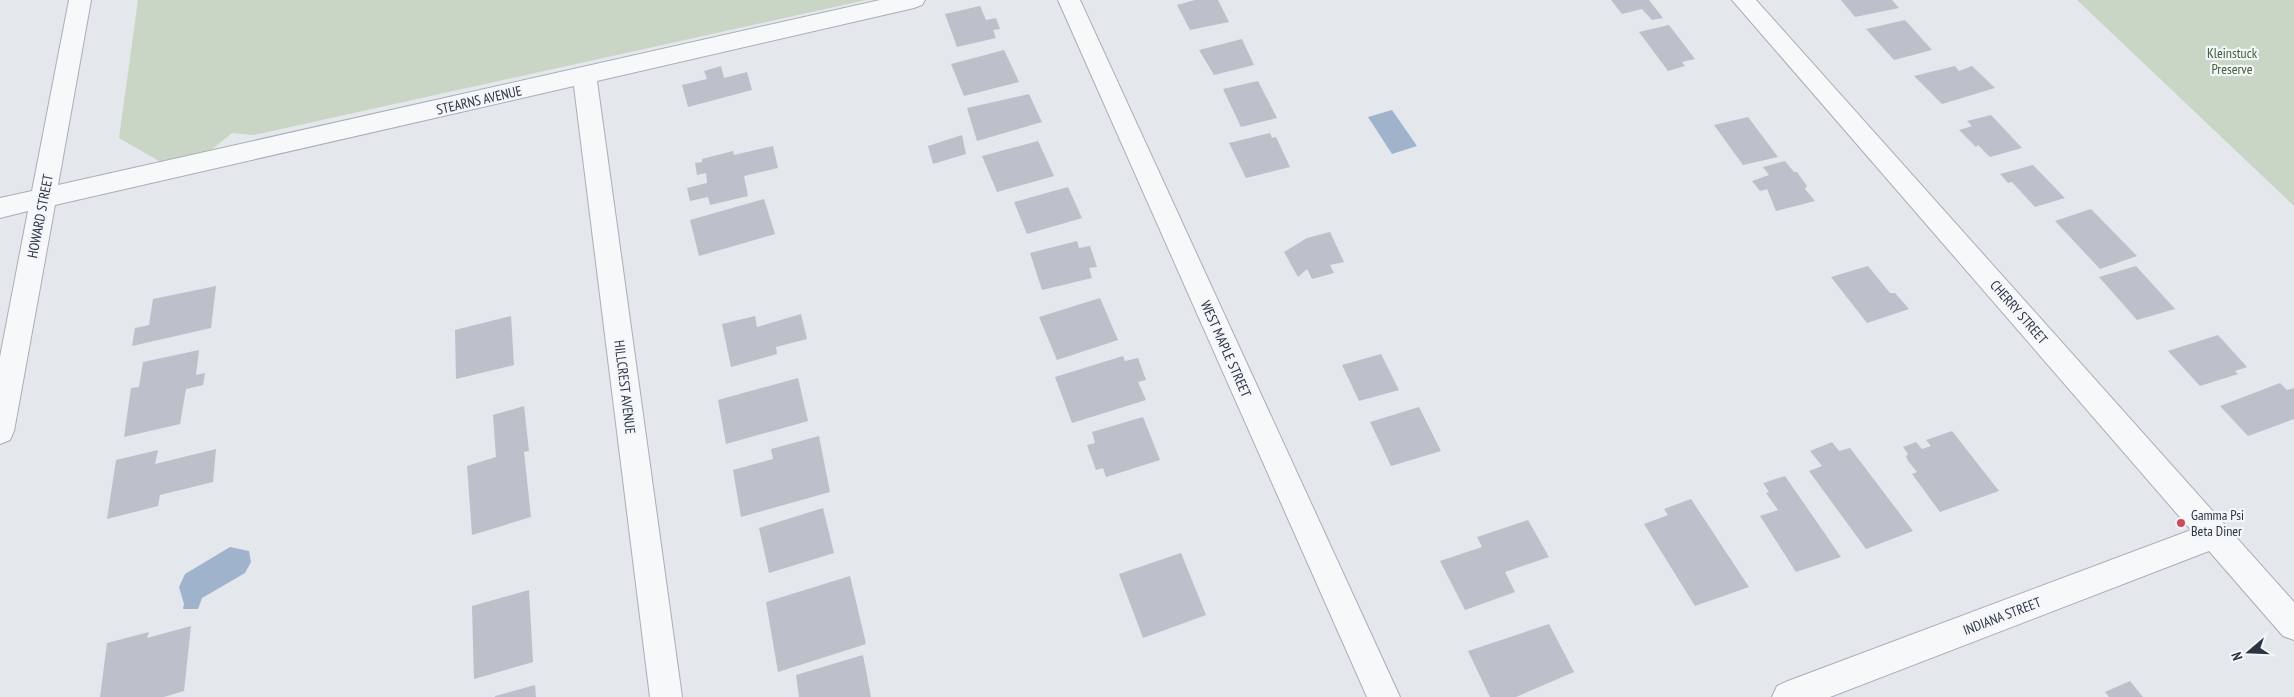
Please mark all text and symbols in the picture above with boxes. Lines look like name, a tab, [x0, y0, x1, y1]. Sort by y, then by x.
park label: Kleinstuck Preserve	[2207, 44, 2258, 78]
street label: STEARNS AVENUE	[435, 81, 523, 119]
street label: HOWARD STREET	[23, 172, 57, 259]
street label: CHERRY STREET	[1986, 276, 2052, 348]
street label: WEST MAPLE STREET	[1197, 298, 1256, 401]
street label: HILLCREST AVENUE	[610, 339, 640, 435]
place label: Gamma Psi Beta Diner	[2191, 506, 2244, 540]
marker: Gamma Psi Beta Diner	[2175, 517, 2187, 529]
street label: INDIANA STREET	[1961, 593, 2044, 639]
north arrow	[2224, 627, 2274, 677]
text: N	[2227, 650, 2246, 663]

